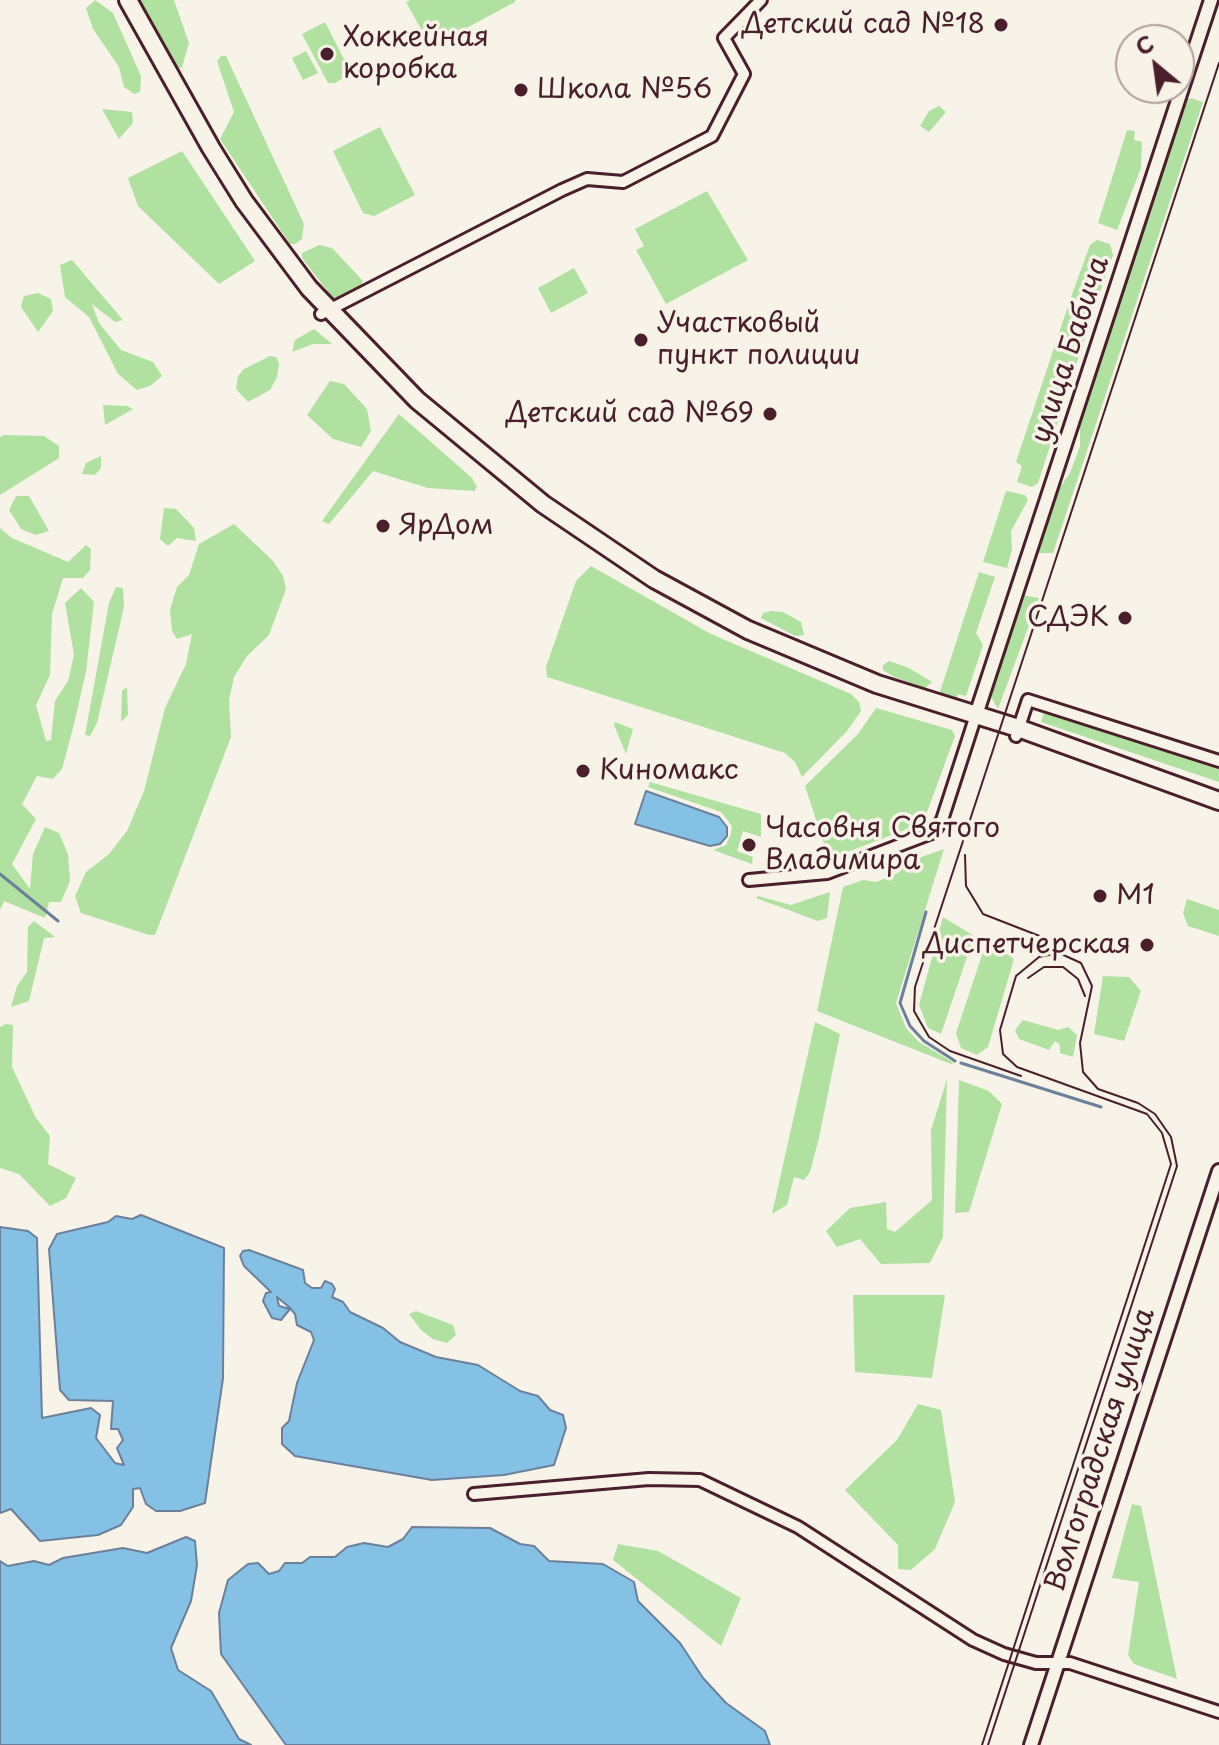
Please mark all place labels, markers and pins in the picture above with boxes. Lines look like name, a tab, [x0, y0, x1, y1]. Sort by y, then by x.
place label: Детский сад №18	[742, 8, 985, 42]
marker: Детский сад №18	[992, 16, 1010, 34]
place label: Хоккейная коробка	[343, 21, 489, 87]
marker: Хоккейная коробка	[318, 45, 336, 63]
place label: Школа №56	[537, 73, 712, 107]
marker: Школа №56	[512, 81, 530, 99]
place label: Участковый пункт полиции	[657, 307, 860, 373]
marker: Участковый пункт полиции	[632, 331, 650, 349]
place label: Детский сад №69	[506, 397, 754, 431]
marker: Детский сад №69	[761, 405, 779, 423]
place label: ЯрДом	[399, 509, 493, 543]
marker: ЯрДом	[374, 517, 392, 535]
place label: СДЭК	[1027, 601, 1109, 635]
marker: СДЭК	[1116, 609, 1134, 627]
place label: Киномакс	[599, 754, 739, 788]
marker: Киномакс	[574, 762, 592, 780]
place label: Часовня Святого Владимира	[765, 812, 1000, 878]
marker: Часовня Святого Владимира	[740, 836, 758, 854]
place label: М1	[1116, 879, 1155, 913]
marker: М1	[1091, 887, 1109, 905]
place label: Диспетчерская	[923, 928, 1131, 962]
marker: Диспетчерская	[1138, 936, 1156, 954]

